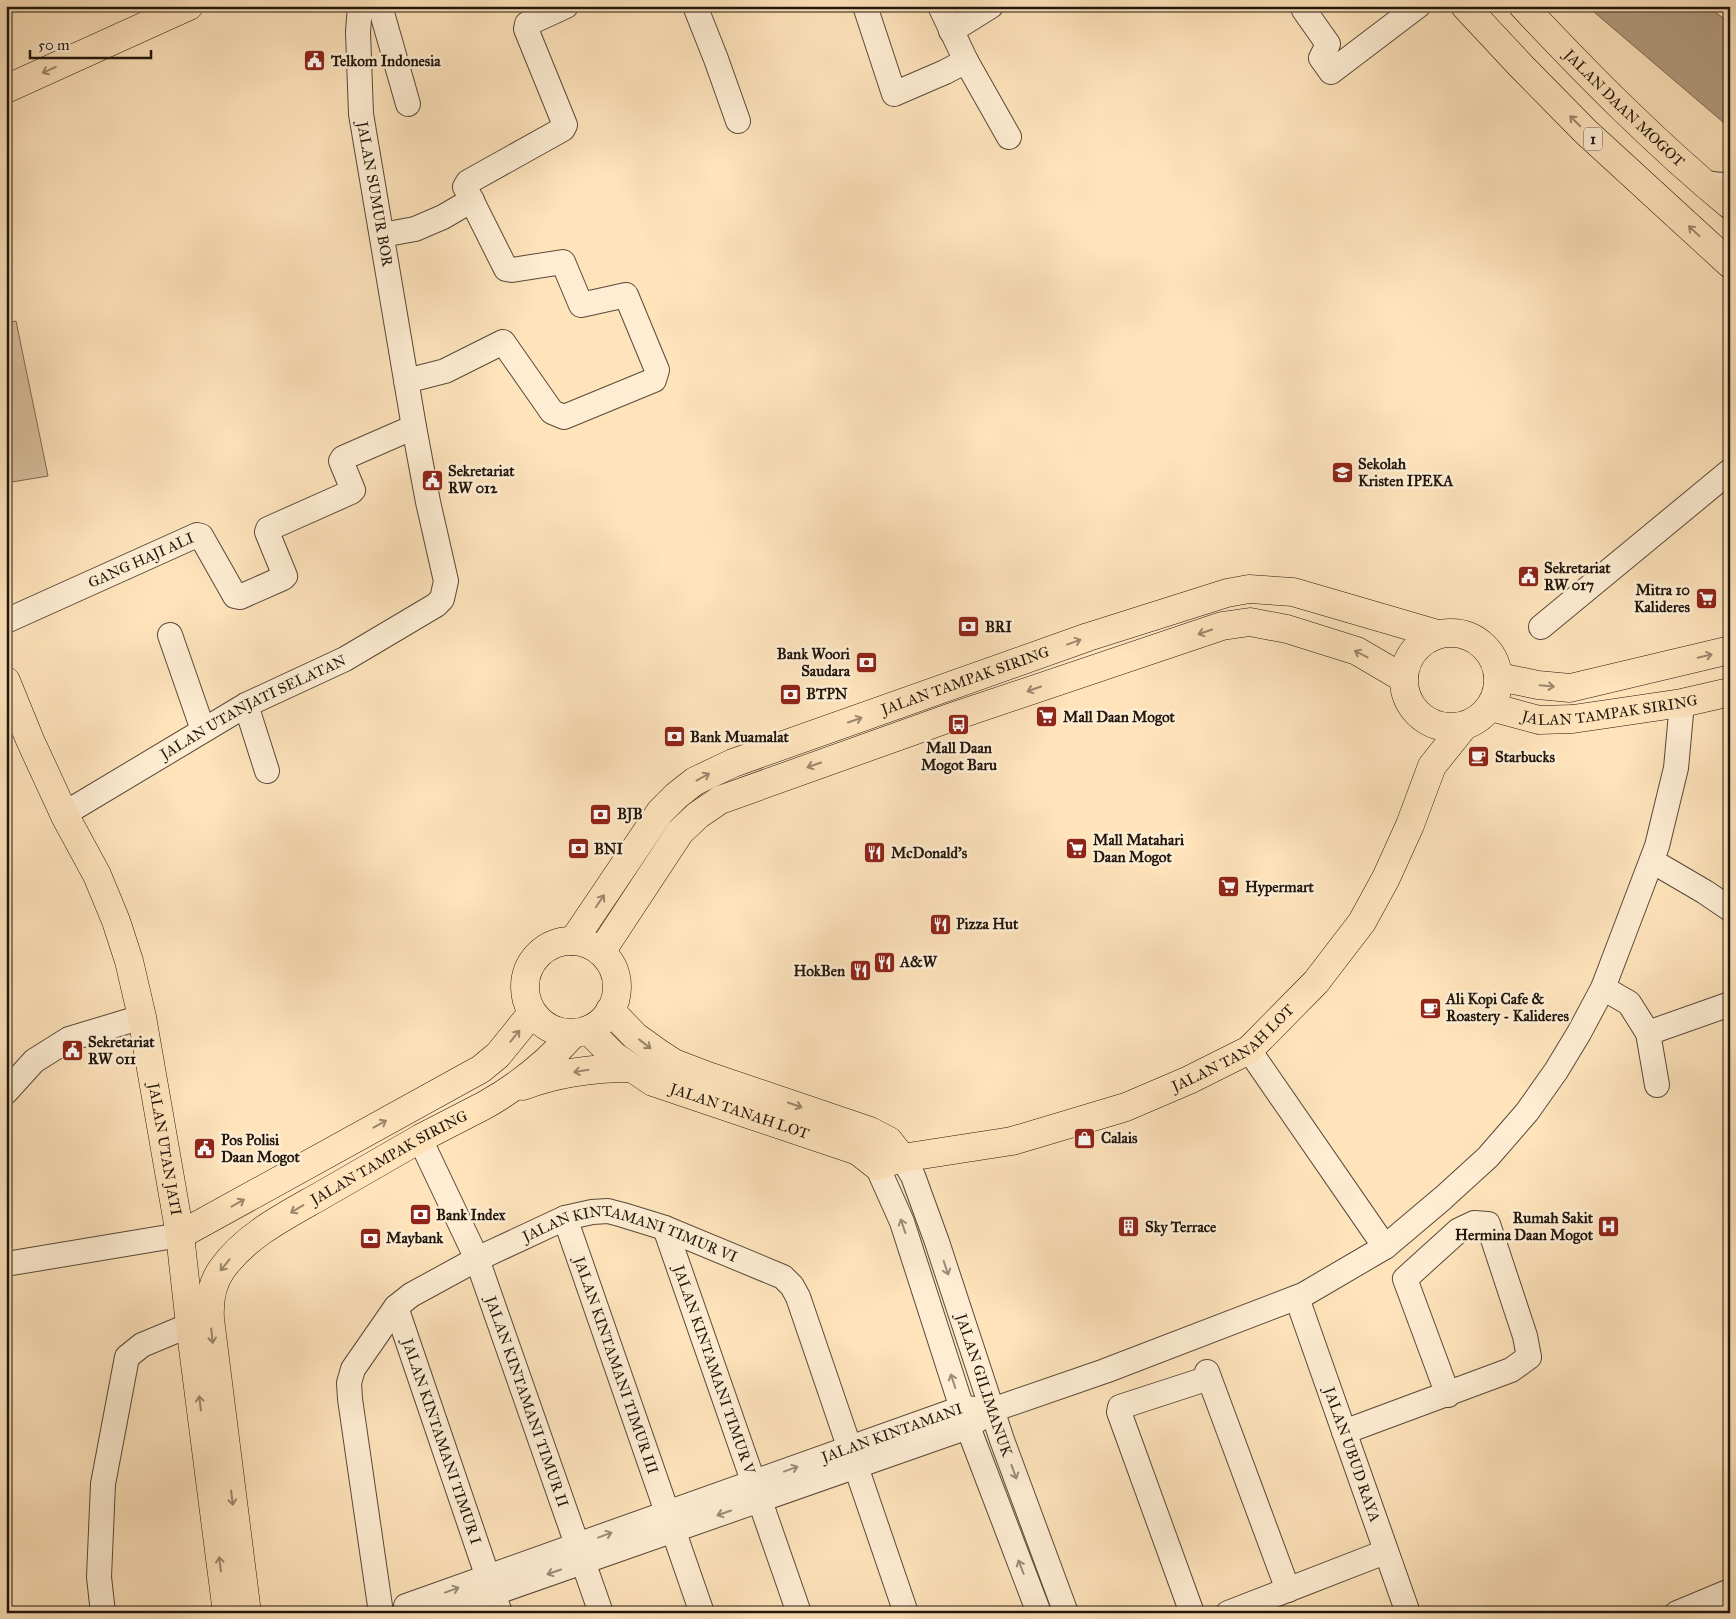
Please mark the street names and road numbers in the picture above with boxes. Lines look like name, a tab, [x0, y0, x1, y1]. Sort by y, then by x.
street label: JALAN DAAN MOGOT	[1558, 44, 1688, 171]
street label: JALAN SUMUR BOR	[352, 118, 397, 269]
road number: 1	[1584, 128, 1602, 150]
street label: GANG HAJI ALI	[85, 529, 197, 592]
street label: JALAN TAMPAK SIRING	[877, 642, 1052, 720]
street label: JALAN UTANJATI SELATAN	[155, 651, 349, 765]
street label: JALAN TAMPAK SIRING	[1518, 691, 1699, 729]
street label: JALAN TANAH LOT	[1167, 1001, 1298, 1097]
street label: JALAN TANAH LOT	[666, 1079, 811, 1143]
street label: JALAN UTAN JATI	[143, 1080, 185, 1217]
street label: JALAN TAMPAK SIRING	[306, 1107, 471, 1210]
street label: JALAN KINTAMANI TIMUR VI	[518, 1202, 740, 1266]
street label: JALAN KINTAMANI TIMUR III	[569, 1252, 662, 1476]
street label: JALAN KINTAMANI TIMUR V	[668, 1261, 759, 1477]
street label: JALAN KINTAMANI TIMUR II	[480, 1292, 572, 1510]
street label: JALAN GILIMANUK	[951, 1309, 1016, 1459]
street label: JALAN KINTAMANI TIMUR I	[397, 1334, 485, 1547]
street label: JALAN UBUD RAYA	[1319, 1383, 1384, 1524]
street label: JALAN KINTAMANI	[817, 1400, 965, 1468]

